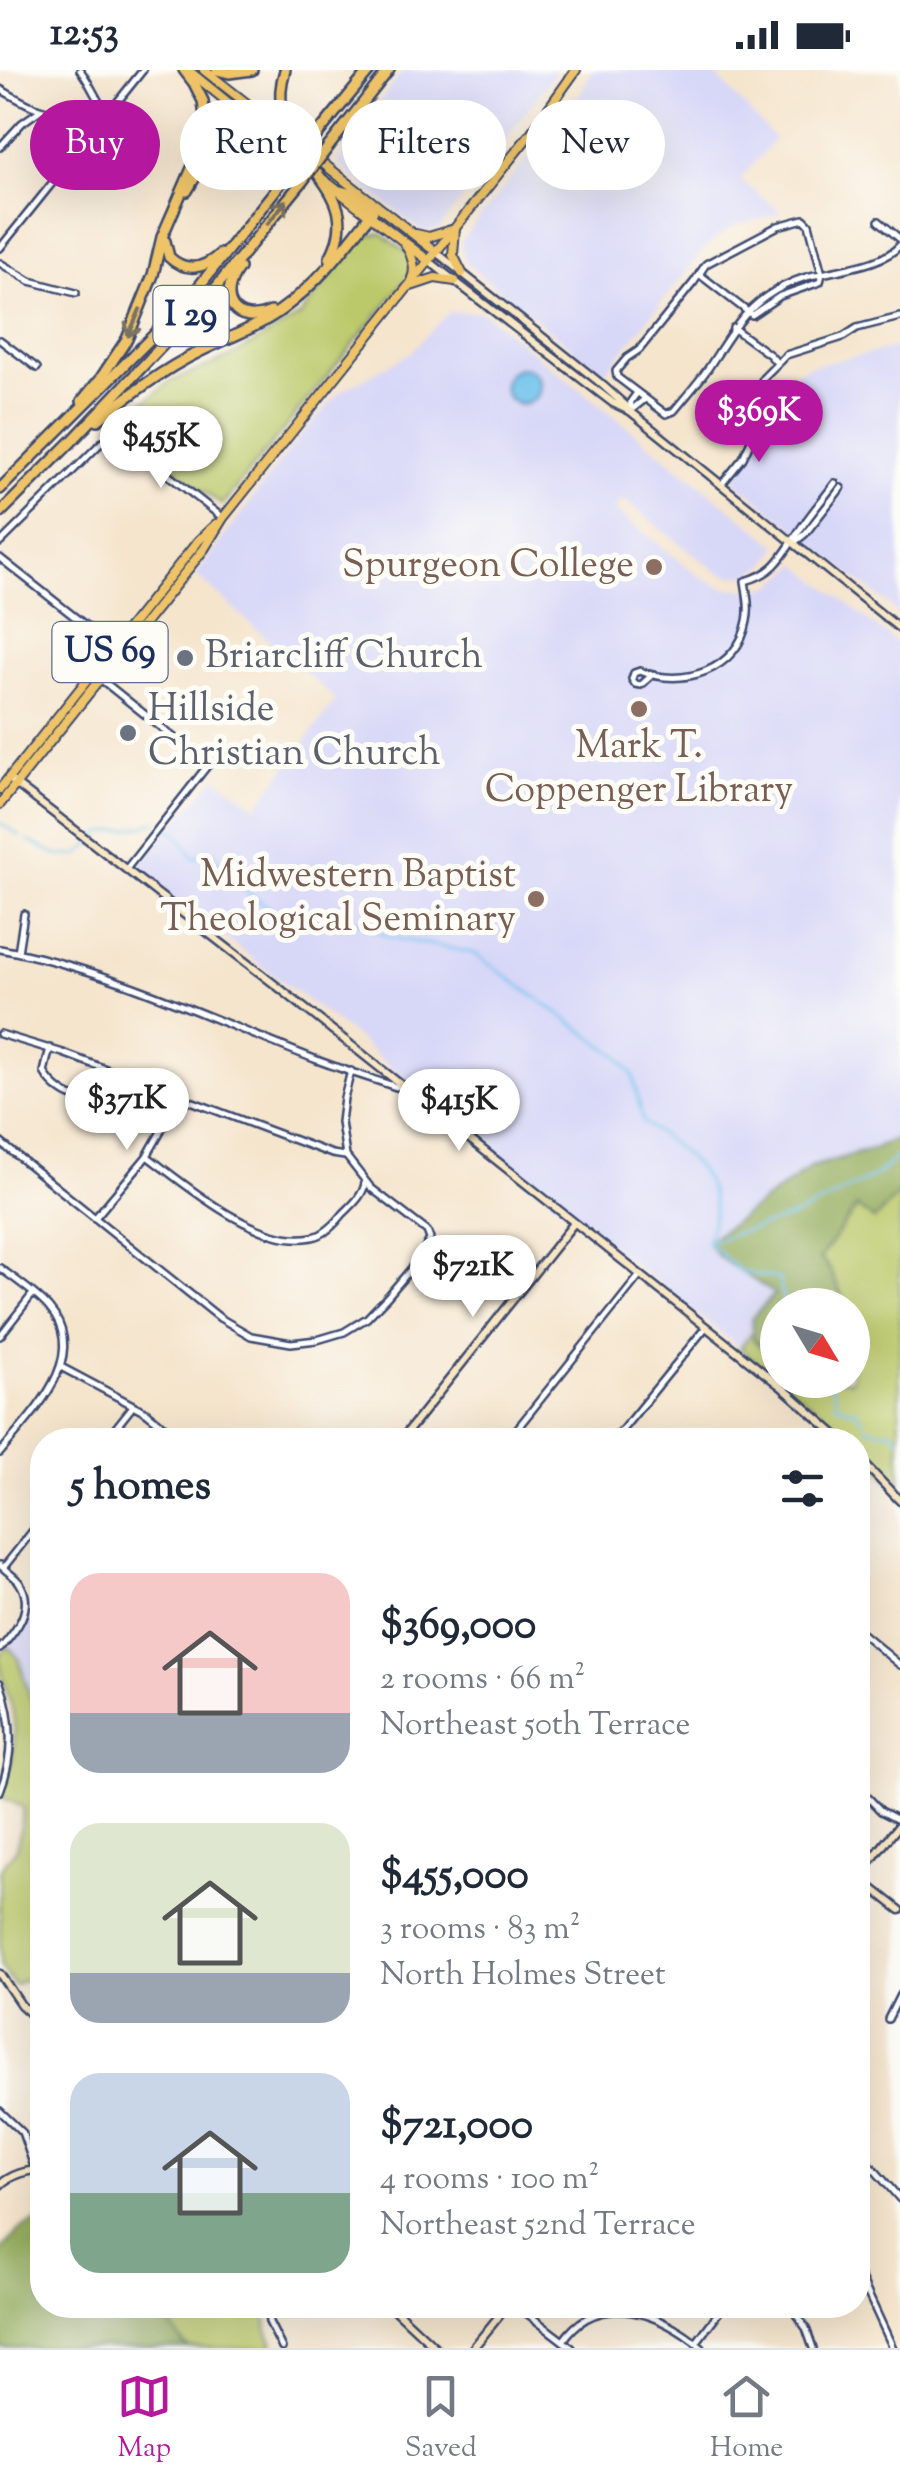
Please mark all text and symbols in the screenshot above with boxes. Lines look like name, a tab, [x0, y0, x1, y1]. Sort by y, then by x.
text: 12:53	[50, 8, 119, 62]
chip: Buy	[30, 100, 160, 190]
chip: Rent	[180, 100, 322, 190]
chip: Filters	[342, 100, 506, 190]
chip: New	[526, 100, 665, 190]
one-way arrow	[266, 199, 288, 225]
road number: I 29	[154, 286, 228, 346]
one-way arrow	[124, 307, 142, 338]
pin: $369K	[689, 380, 829, 465]
text: $369K	[717, 389, 801, 435]
pin: $455K	[91, 406, 231, 491]
text: $455K	[122, 415, 200, 461]
place label: Spurgeon College	[342, 540, 634, 594]
marker: Spurgeon College	[643, 556, 665, 578]
road number: US 69	[52, 622, 168, 682]
place label: Briarcliff Church	[205, 631, 483, 685]
marker: Briarcliff Church	[174, 647, 196, 669]
place label: Hillside Christian Church	[148, 684, 440, 782]
marker: Mark T. Coppenger Library	[628, 698, 650, 720]
place label: Mark T. Coppenger Library	[485, 721, 793, 819]
marker: Hillside Christian Church	[117, 722, 139, 744]
place label: Midwestern Baptist Theological Seminary	[160, 850, 516, 948]
marker: Midwestern Baptist Theological Seminary	[525, 888, 547, 910]
pin: $371K	[57, 1068, 197, 1153]
pin: $415K	[389, 1069, 529, 1154]
text: $371K	[87, 1077, 167, 1123]
text: $415K	[420, 1078, 498, 1124]
pin: $721K	[403, 1235, 543, 1320]
text: $721K	[432, 1244, 514, 1290]
north arrow	[760, 1288, 870, 1398]
map controls	[760, 1288, 870, 1398]
text: 5 homes	[70, 1458, 211, 1518]
icon: filters	[775, 1461, 830, 1516]
text: $369,000	[380, 1597, 536, 1657]
icon: home	[150, 1613, 270, 1733]
text: 2 rooms · 66 m²	[380, 1657, 585, 1703]
text: Northeast 50th Terrace	[380, 1703, 691, 1749]
text: $455,000	[380, 1847, 529, 1907]
icon: home	[150, 1863, 270, 1983]
text: 3 rooms · 83 m²	[380, 1907, 580, 1953]
text: North Holmes Street	[380, 1953, 666, 1999]
text: $721,000	[380, 2097, 533, 2157]
icon: home	[150, 2113, 270, 2233]
text: 4 rooms · 100 m²	[380, 2157, 599, 2203]
text: Northeast 52nd Terrace	[380, 2203, 696, 2249]
tab: Map	[117, 2369, 172, 2469]
tab: Saved	[405, 2369, 477, 2469]
tab: Home	[710, 2369, 783, 2469]

